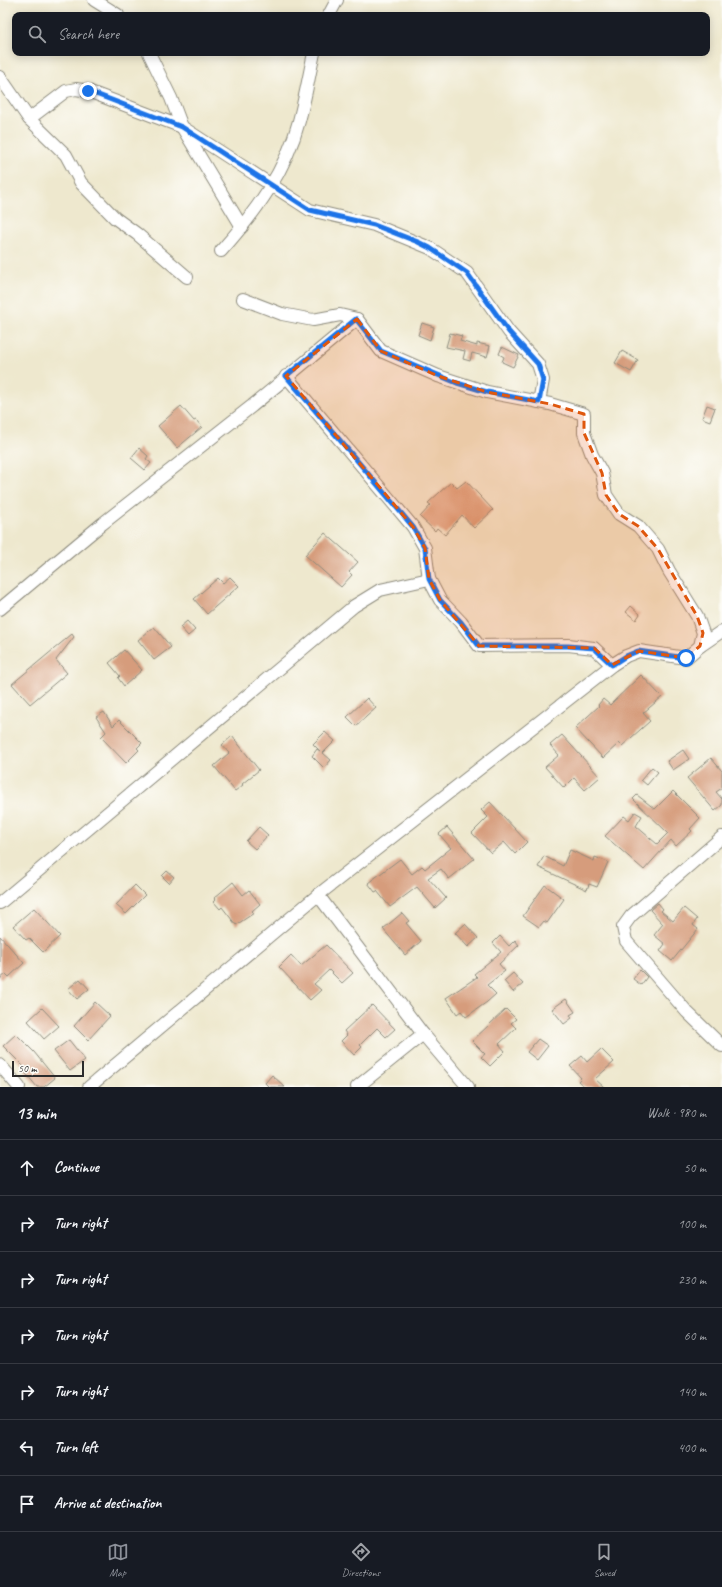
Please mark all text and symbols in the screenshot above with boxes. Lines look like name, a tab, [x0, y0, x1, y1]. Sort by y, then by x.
search box	[12, 12, 710, 56]
icon: search	[26, 23, 48, 45]
text: Search here	[58, 25, 119, 44]
route end	[79, 82, 97, 100]
route start	[677, 649, 695, 667]
scale bar	[12, 1059, 84, 1078]
text: 50 m	[18, 1061, 37, 1075]
text: 13 min	[16, 1103, 56, 1124]
text: Walk · 980 m	[647, 1105, 706, 1121]
icon: ahead	[16, 1157, 38, 1179]
text: Continue	[54, 1158, 99, 1177]
text: 50 m	[684, 1160, 706, 1176]
icon: right	[16, 1213, 38, 1235]
text: Turn right	[54, 1214, 107, 1233]
text: 100 m	[678, 1216, 706, 1232]
icon: right	[16, 1269, 38, 1291]
text: Turn right	[54, 1270, 107, 1289]
text: 230 m	[678, 1272, 706, 1288]
icon: right	[16, 1325, 38, 1347]
text: Turn right	[54, 1326, 107, 1345]
text: 60 m	[684, 1328, 706, 1344]
icon: right	[16, 1381, 38, 1403]
text: Turn right	[54, 1382, 107, 1401]
text: 140 m	[678, 1384, 706, 1400]
icon: left	[16, 1437, 38, 1459]
text: Turn left	[54, 1438, 97, 1457]
text: 400 m	[678, 1440, 706, 1456]
icon: arrive	[16, 1493, 38, 1515]
text: Arrive at destination	[54, 1494, 161, 1513]
tab: Map	[107, 1541, 129, 1579]
tab: Directions	[342, 1541, 380, 1579]
tab: Saved	[593, 1541, 615, 1579]

